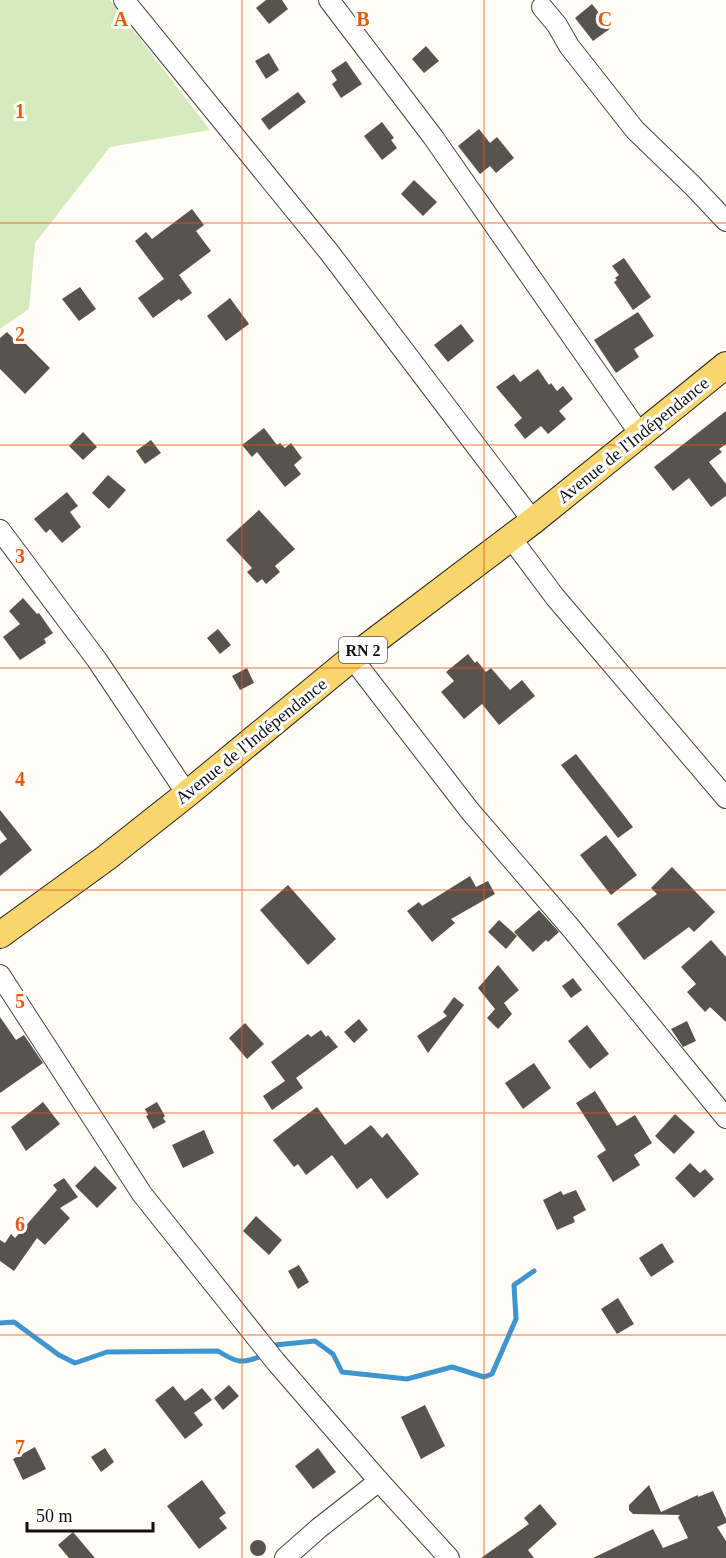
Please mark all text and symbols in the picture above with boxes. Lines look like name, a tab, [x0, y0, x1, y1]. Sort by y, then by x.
text: A	[114, 8, 129, 30]
text: B	[356, 8, 370, 30]
text: C	[598, 8, 612, 30]
text: 1	[15, 100, 25, 122]
text: 2	[15, 323, 25, 345]
street label: Avenue de l'Indépendance	[553, 373, 713, 507]
text: 3	[15, 545, 25, 567]
road number: RN 2	[339, 637, 387, 663]
street label: Avenue de l'Indépendance	[171, 674, 331, 808]
text: 4	[15, 768, 25, 790]
text: 5	[15, 990, 25, 1012]
text: 6	[15, 1213, 25, 1235]
text: 7	[15, 1436, 25, 1458]
scale bar	[27, 1495, 153, 1533]
text: 50 m	[36, 1506, 73, 1526]

